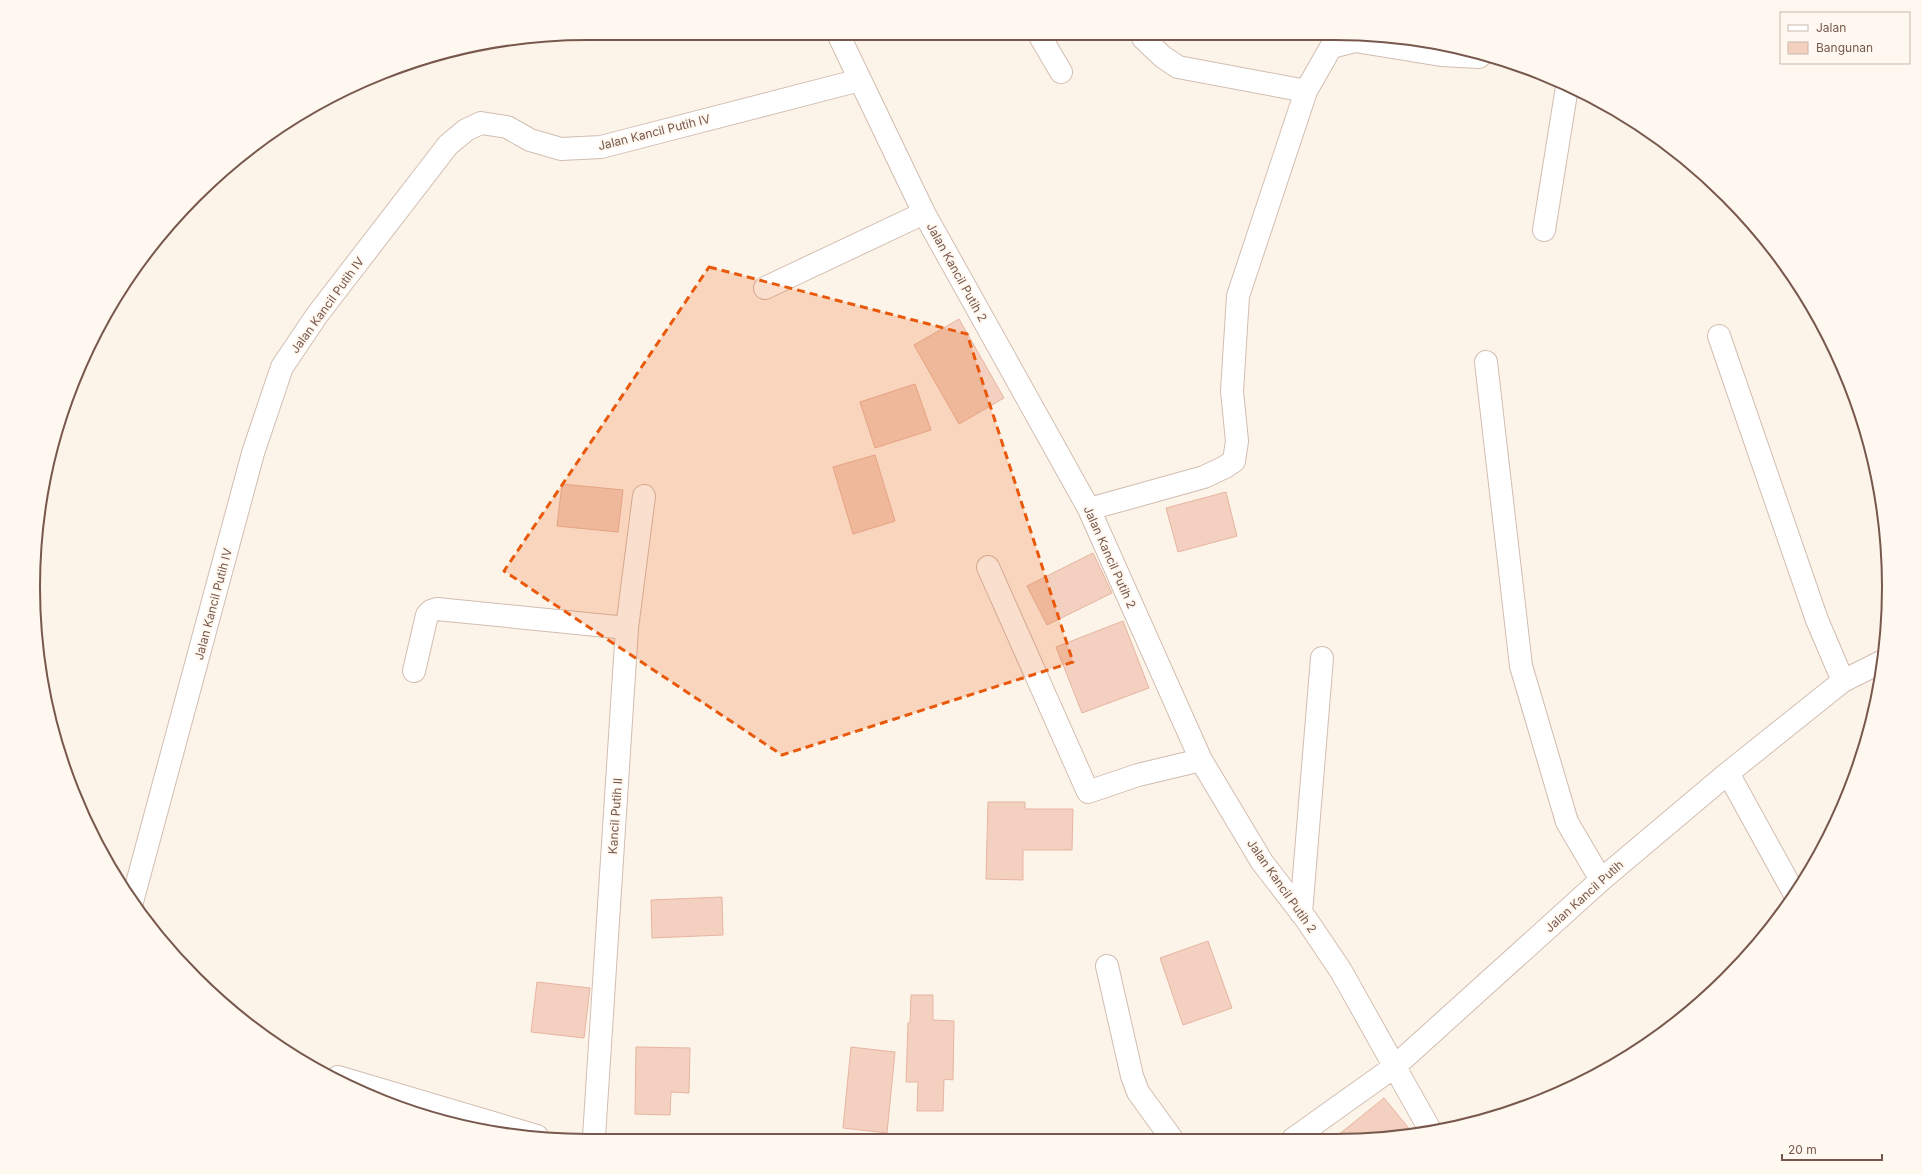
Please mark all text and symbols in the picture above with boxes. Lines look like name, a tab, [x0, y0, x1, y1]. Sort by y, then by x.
legend	[1780, 12, 1910, 64]
text: Jalan	[1816, 20, 1846, 35]
text: Bangunan	[1816, 40, 1873, 55]
street label: Jalan Kancil Putih IV	[596, 111, 712, 153]
street label: Jalan Kancil Putih 2	[924, 220, 990, 324]
street label: Jalan Kancil Putih IV	[287, 254, 367, 356]
street label: Jalan Kancil Putih 2	[1081, 503, 1139, 611]
street label: Jalan Kancil Putih IV	[191, 546, 235, 662]
street label: Kancil Putih II	[605, 777, 625, 855]
street label: Jalan Kancil Putih 2	[1244, 836, 1320, 936]
street label: Jalan Kancil Putih	[1542, 857, 1626, 935]
scale bar	[1782, 1136, 1882, 1162]
text: 20 m	[1788, 1142, 1817, 1157]

